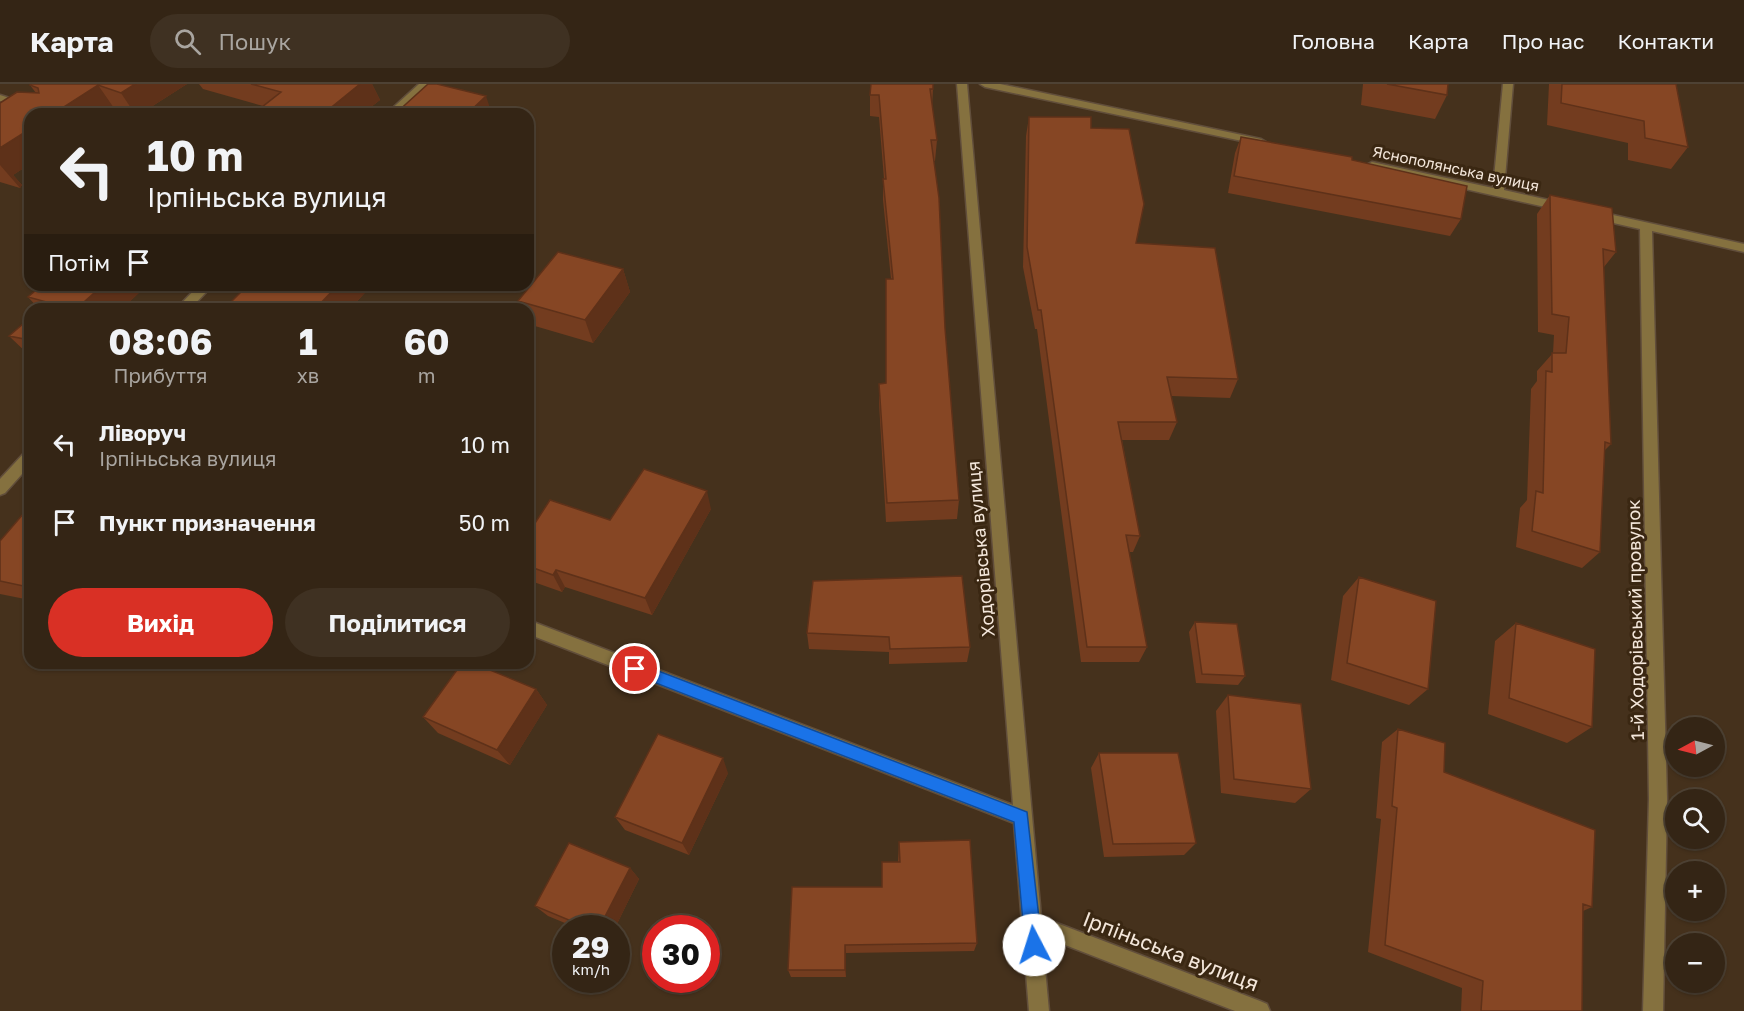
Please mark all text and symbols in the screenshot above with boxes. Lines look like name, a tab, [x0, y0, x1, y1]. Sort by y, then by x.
search box	[150, 14, 570, 68]
text: Карта	[30, 25, 114, 58]
icon: search	[171, 25, 204, 58]
text: Пошук	[219, 28, 291, 55]
text: Головна	[1292, 28, 1375, 54]
text: Карта	[1408, 28, 1469, 54]
text: Про нас	[1502, 28, 1584, 54]
text: Контакти	[1617, 28, 1714, 54]
text: 10 m	[147, 130, 243, 180]
icon: left	[48, 132, 126, 210]
street label: Яснополянська вулиця	[1371, 142, 1541, 194]
text: Ірпіньська вулиця	[147, 181, 387, 213]
icon: arrive	[122, 246, 155, 279]
text: Потім	[48, 249, 110, 276]
text: 08:06	[108, 320, 213, 363]
text: 1	[299, 320, 317, 363]
text: 60	[403, 320, 450, 363]
text: Прибуття	[113, 363, 207, 387]
text: хв	[297, 363, 319, 387]
text: m	[418, 363, 435, 387]
text: Ліворуч	[99, 419, 186, 446]
icon: left	[48, 428, 81, 461]
text: 10 m	[461, 431, 510, 458]
text: Ірпіньська вулиця	[99, 446, 276, 470]
street label: Ходорівська вулиця	[961, 460, 999, 638]
street label: 1-й Ходорівський провулок	[1622, 499, 1648, 741]
icon: arrive	[48, 506, 81, 539]
text: Пункт призначення	[99, 509, 316, 536]
text: 50 m	[459, 509, 510, 536]
button: Вихід	[48, 588, 273, 657]
button: Поділитися	[285, 588, 510, 657]
pin	[609, 643, 660, 694]
icon: arrive	[618, 652, 651, 685]
north arrow	[1665, 717, 1725, 777]
map controls	[1665, 717, 1725, 993]
button: search	[1665, 789, 1725, 849]
button: +	[1665, 861, 1725, 921]
street label: Ірпіньська вулиця	[1079, 905, 1263, 997]
position arrow	[1002, 913, 1066, 977]
speed limit sign: 30	[642, 915, 720, 993]
text: 29	[572, 929, 610, 965]
button: −	[1665, 933, 1725, 993]
text: km/h	[572, 960, 610, 978]

